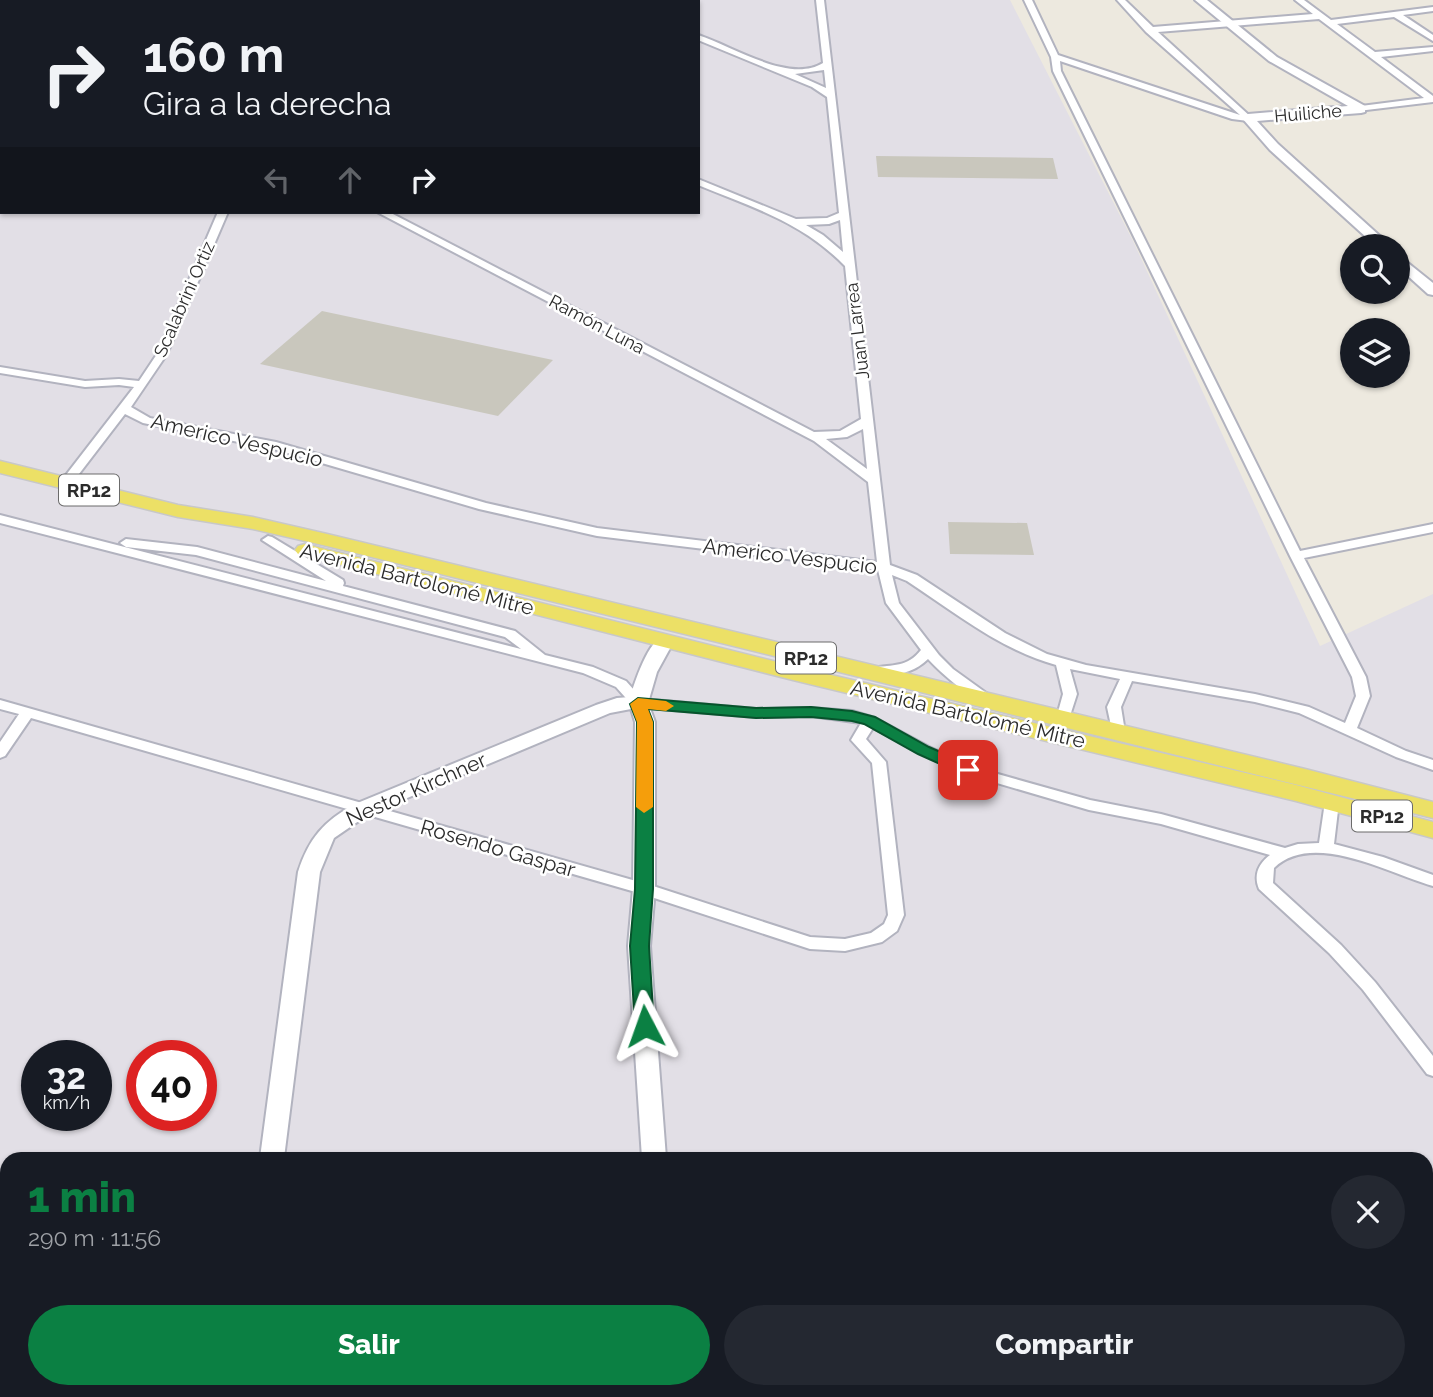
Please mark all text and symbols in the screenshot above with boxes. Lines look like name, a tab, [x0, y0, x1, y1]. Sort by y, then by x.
text: 160 m	[143, 26, 284, 83]
icon: right	[28, 28, 119, 119]
text: Gira a la derecha	[143, 85, 391, 122]
street label: Huiliche	[1273, 100, 1343, 126]
icon: left	[258, 161, 296, 199]
icon: ahead	[331, 161, 369, 199]
icon: right	[404, 161, 442, 199]
map controls	[1340, 234, 1410, 388]
button: search	[1340, 234, 1410, 304]
street label: Scalabrini Ortiz	[149, 238, 219, 360]
street label: Juan Larrea	[841, 281, 873, 381]
street label: Ramón Luna	[546, 290, 648, 358]
button: layers	[1340, 318, 1410, 388]
street label: Americo Vespucio	[149, 408, 325, 472]
road number: RP12	[59, 475, 119, 505]
street label: Americo Vespucio	[701, 533, 879, 579]
street label: Avenida Bartolomé Mitre	[298, 538, 536, 620]
road number: RP12	[776, 642, 836, 674]
street label: Avenida Bartolomé Mitre	[848, 675, 1088, 753]
pin	[938, 740, 998, 800]
street label: Nestor Kirchner	[342, 747, 491, 831]
icon: arrive	[949, 751, 987, 789]
road number: RP12	[1352, 800, 1412, 832]
street label: Rosendo Gaspar	[418, 814, 579, 882]
position arrow	[608, 989, 682, 1063]
speed limit sign: 40	[126, 1040, 217, 1131]
text: 32	[47, 1056, 86, 1097]
text: km/h	[43, 1092, 90, 1113]
text: 1 min	[28, 1173, 136, 1222]
button: close	[1331, 1175, 1405, 1249]
text: 290 m · 11:56	[28, 1224, 161, 1251]
button: Salir	[28, 1305, 710, 1385]
button: Compartir	[724, 1305, 1405, 1385]

